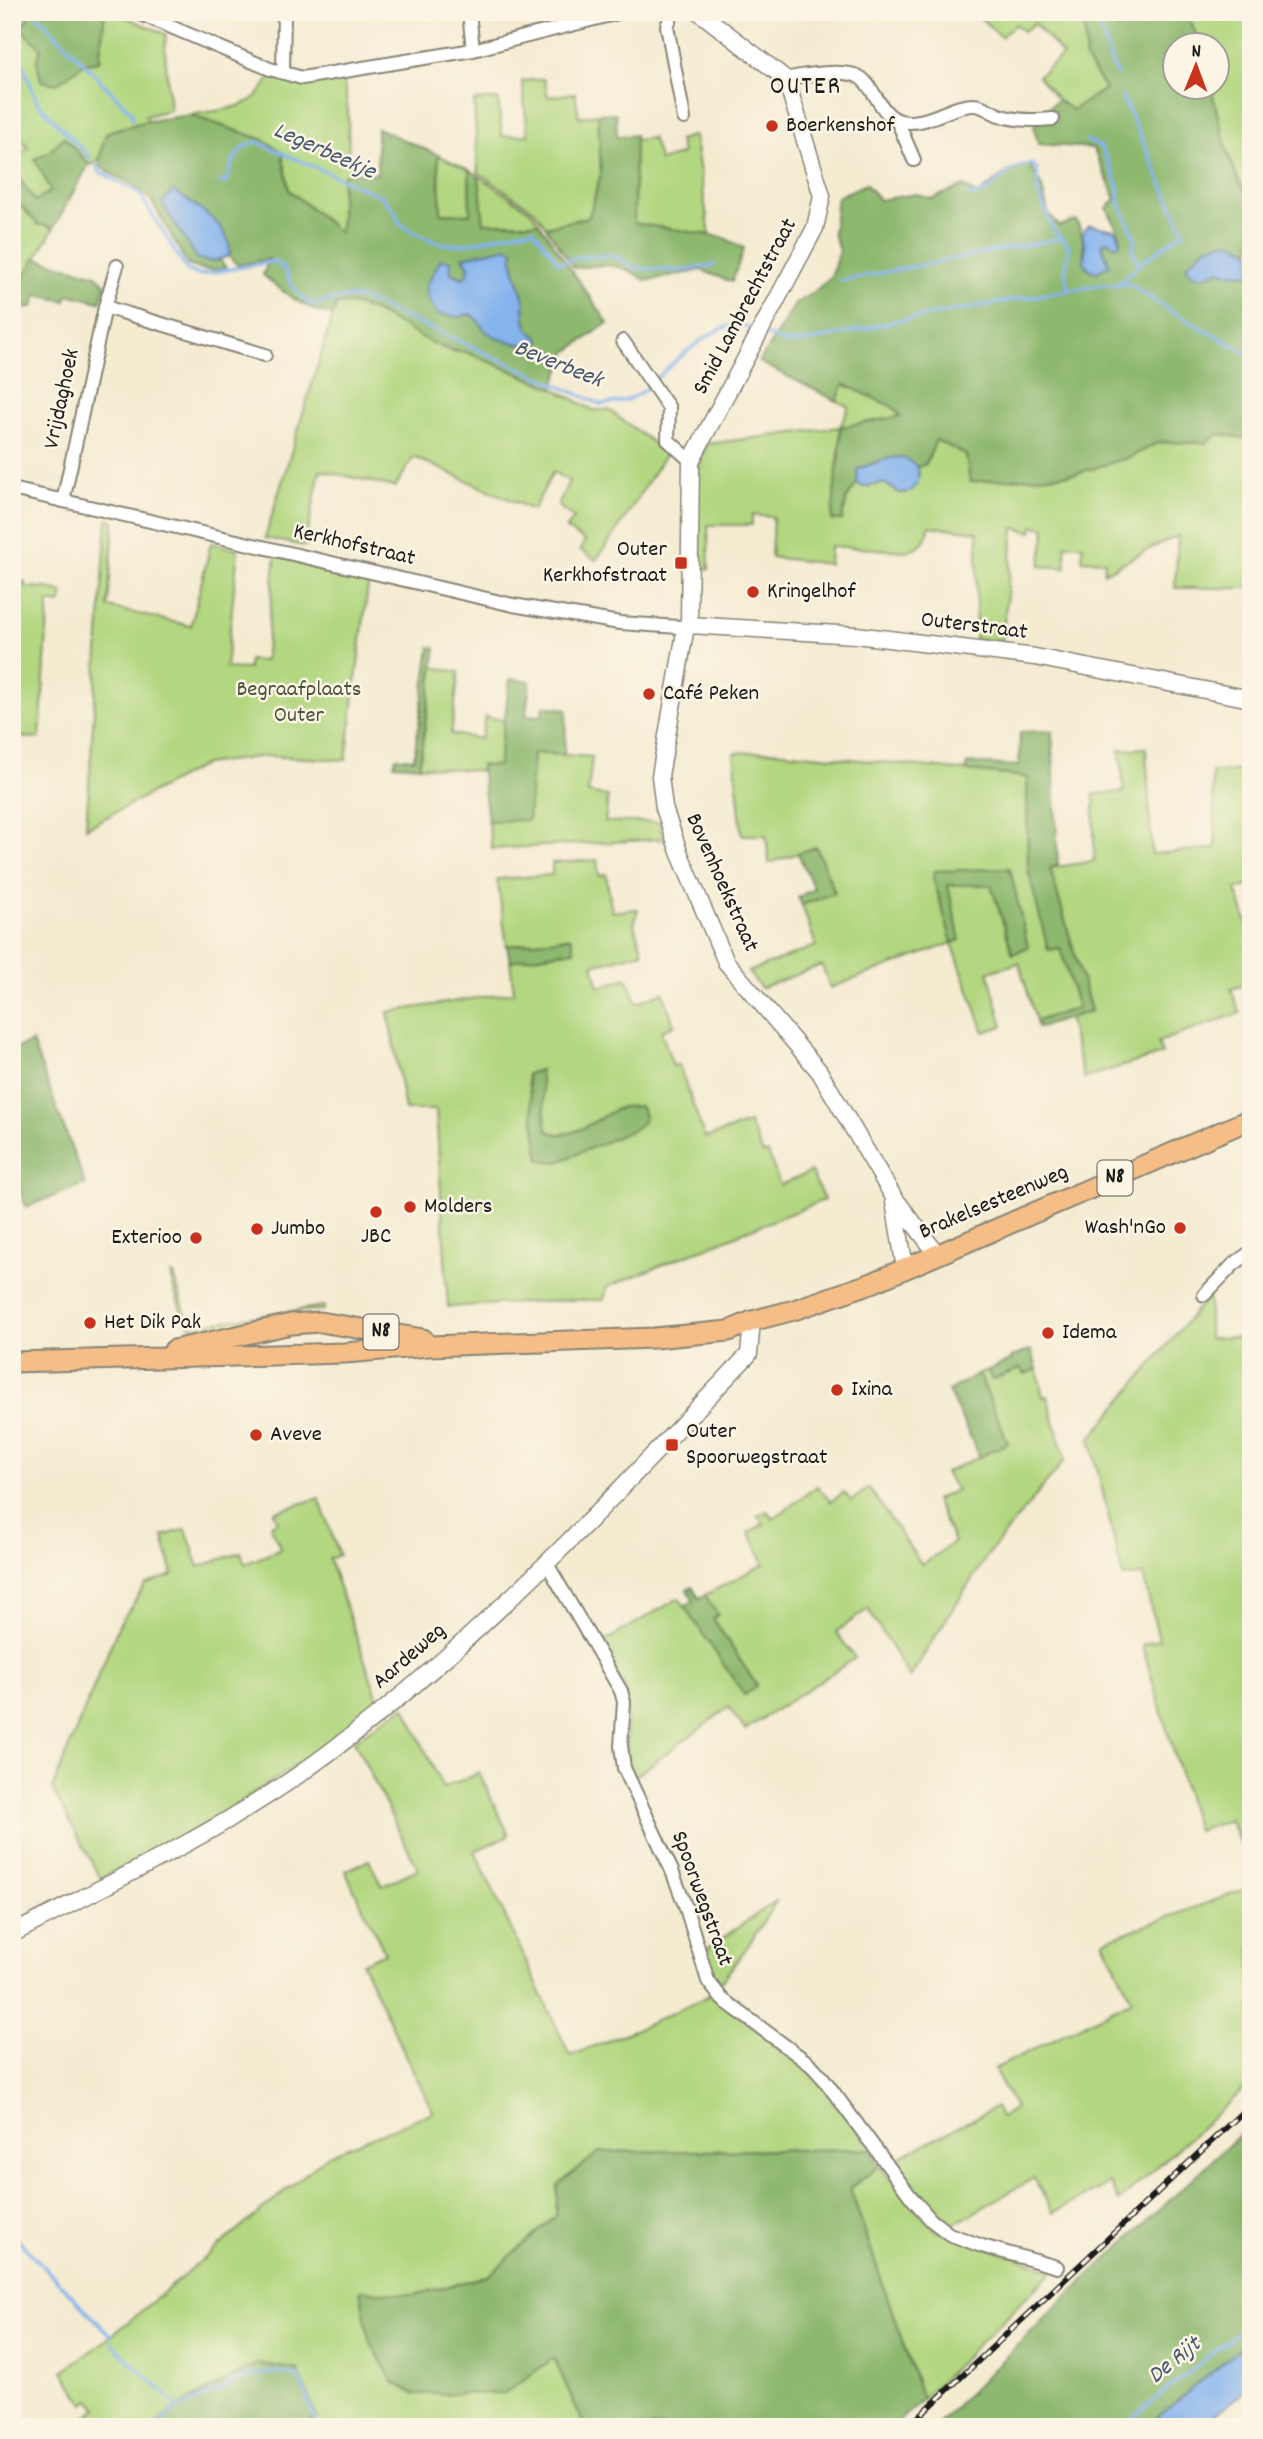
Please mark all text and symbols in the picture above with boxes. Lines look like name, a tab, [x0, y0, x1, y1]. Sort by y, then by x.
north arrow	[1162, 32, 1232, 102]
text: N	[1191, 39, 1201, 66]
district label: OUTER	[770, 69, 842, 106]
place label: Boerkenshof	[786, 110, 895, 143]
water label: Legerbeekje	[267, 114, 382, 190]
marker: Boerkenshof	[764, 118, 780, 134]
street label: Smid Lambrechtstraat	[685, 213, 807, 401]
water label: Beverbeek	[509, 332, 609, 399]
street label: Vrijdaghoek	[36, 346, 90, 452]
street label: Kerkhofstraat	[290, 516, 418, 576]
place label: Outer Kerkhofstraat	[543, 534, 667, 593]
marker: Outer Kerkhofstraat	[673, 555, 689, 571]
place label: Kringelhof	[767, 576, 856, 609]
marker: Kringelhof	[745, 584, 761, 600]
street label: Outerstraat	[919, 604, 1029, 650]
park label: Begraafplaats Outer	[236, 674, 362, 733]
place label: Café Peken	[663, 678, 759, 711]
marker: Café Peken	[641, 686, 657, 702]
street label: Bovenhoekstraat	[676, 808, 766, 958]
street label: Brakelsesteenweg	[914, 1157, 1074, 1249]
road number: N8	[1098, 1160, 1132, 1196]
place label: Molders	[424, 1191, 492, 1224]
marker: Molders	[402, 1199, 418, 1215]
marker: JBC	[368, 1204, 384, 1220]
place label: Wash'nGo	[1085, 1212, 1166, 1245]
place label: Jumbo	[271, 1213, 325, 1246]
marker: Wash'nGo	[1172, 1220, 1188, 1236]
marker: Jumbo	[249, 1221, 265, 1237]
place label: JBC	[361, 1221, 391, 1254]
place label: Exterioo	[111, 1222, 182, 1255]
marker: Exterioo	[188, 1230, 204, 1246]
place label: Het Dik Pak	[104, 1307, 201, 1340]
road number: N8	[364, 1314, 398, 1350]
marker: Het Dik Pak	[82, 1315, 98, 1331]
place label: Idema	[1062, 1317, 1118, 1350]
marker: Idema	[1040, 1325, 1056, 1341]
place label: Ixina	[851, 1374, 893, 1407]
marker: Ixina	[829, 1382, 845, 1398]
place label: Outer Spoorwegstraat	[686, 1416, 828, 1475]
place label: Aveve	[270, 1419, 322, 1452]
marker: Aveve	[248, 1427, 264, 1443]
marker: Outer Spoorwegstraat	[664, 1437, 680, 1453]
street label: Aardeweg	[366, 1616, 454, 1698]
street label: Spoorwegstraat	[661, 1827, 741, 1971]
water label: De Rijt	[1141, 2328, 1211, 2393]

